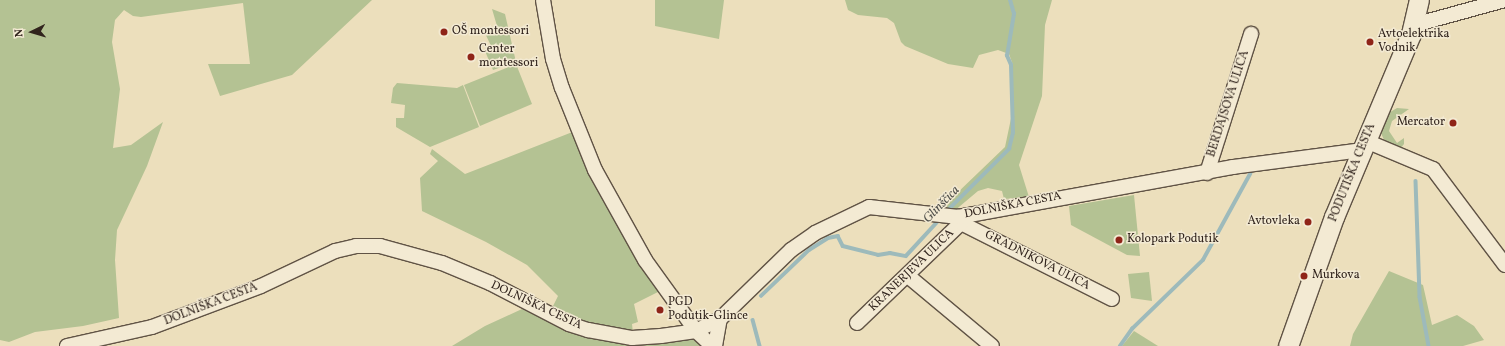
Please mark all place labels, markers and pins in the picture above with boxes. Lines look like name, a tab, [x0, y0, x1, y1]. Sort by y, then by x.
place label: OŠ montessori	[452, 25, 529, 39]
marker: OŠ montessori	[439, 27, 449, 37]
place label: Avtoelektrika Vodnik	[1378, 28, 1449, 56]
marker: Avtoelektrika Vodnik	[1365, 37, 1375, 47]
place label: Center montessori	[479, 43, 538, 71]
marker: Center montessori	[466, 52, 476, 62]
place label: Mercator	[1397, 116, 1445, 130]
marker: Mercator	[1448, 118, 1458, 128]
place label: Avtovleka	[1247, 215, 1300, 229]
marker: Avtovleka	[1303, 217, 1313, 227]
place label: Kolopark Podutik	[1127, 233, 1219, 247]
marker: Kolopark Podutik	[1114, 235, 1124, 245]
place label: Murkova	[1312, 269, 1360, 283]
marker: Murkova	[1299, 271, 1309, 281]
place label: PGD Podutik-Glince	[668, 296, 748, 324]
marker: PGD Podutik-Glince	[655, 305, 665, 315]

